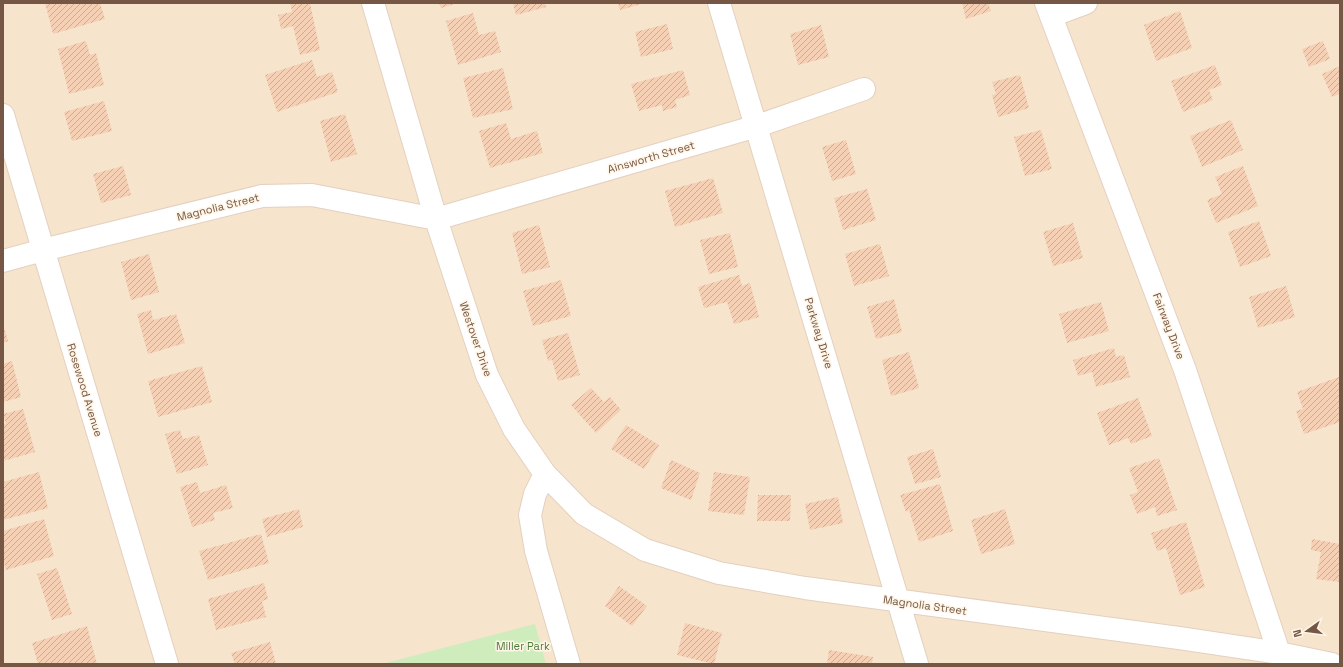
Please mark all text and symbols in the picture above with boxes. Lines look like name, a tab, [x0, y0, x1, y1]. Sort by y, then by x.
street label: Ainsworth Street	[606, 138, 696, 176]
street label: Magnolia Street	[175, 190, 261, 224]
street label: Fairway Drive	[1150, 291, 1188, 361]
street label: Parkway Drive	[802, 296, 836, 370]
street label: Westover Drive	[457, 300, 495, 378]
street label: Rosewood Avenue	[64, 342, 106, 438]
street label: Magnolia Street	[882, 592, 968, 618]
north arrow	[1287, 611, 1327, 651]
text: N	[1290, 628, 1305, 639]
park label: Miller Park	[496, 639, 550, 653]

